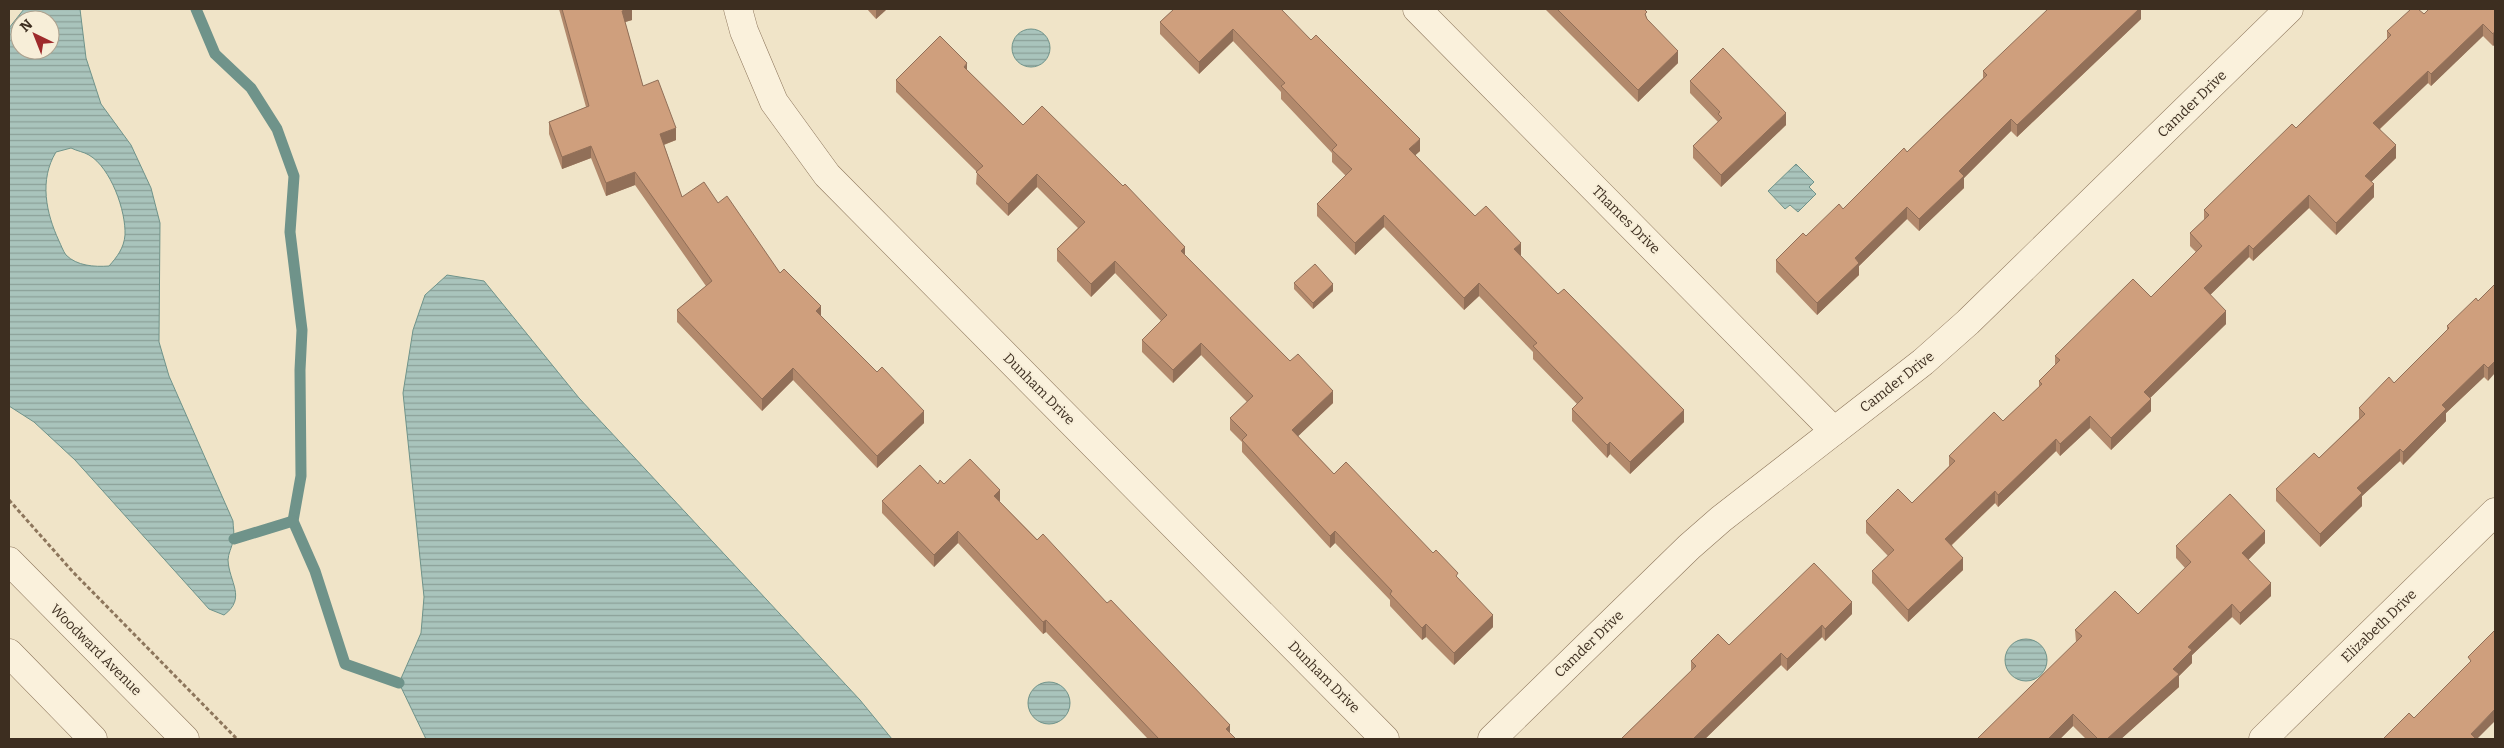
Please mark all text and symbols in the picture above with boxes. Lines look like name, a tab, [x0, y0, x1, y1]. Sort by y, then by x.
north arrow	[10, 10, 60, 60]
text: N	[17, 16, 36, 36]
street label: Camder Drive	[2154, 67, 2230, 141]
street label: Thames Drive	[1588, 182, 1664, 258]
street label: Camder Drive	[1857, 348, 1937, 416]
street label: Dunham Drive	[1000, 350, 1078, 428]
street label: Elizabeth Drive	[2338, 586, 2420, 666]
street label: Woodward Avenue	[47, 601, 145, 699]
street label: Camder Drive	[1551, 607, 1627, 681]
street label: Dunham Drive	[1285, 638, 1363, 716]

